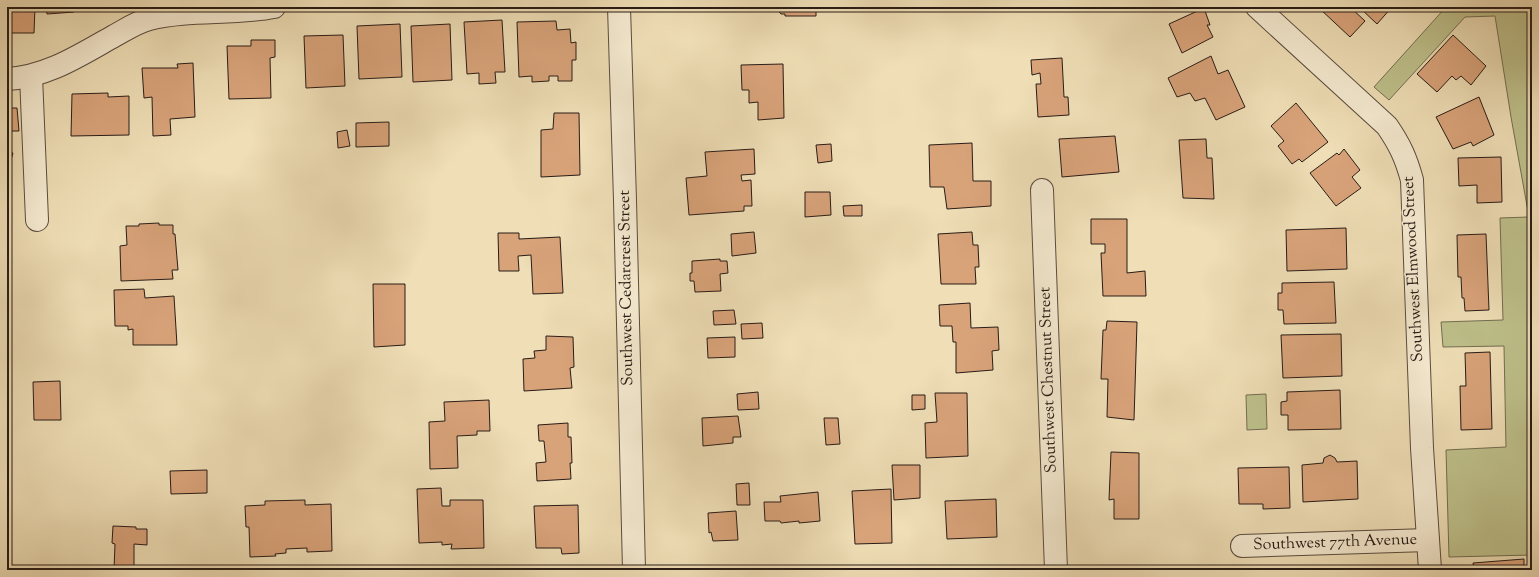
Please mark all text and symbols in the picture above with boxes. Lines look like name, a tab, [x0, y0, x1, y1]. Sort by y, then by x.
street label: Southwest Elmwood Street	[1398, 175, 1430, 362]
street label: Southwest Cedarcrest Street	[614, 189, 640, 386]
street label: Southwest Chestnut Street	[1034, 286, 1064, 474]
street label: Southwest 77th Avenue	[1253, 529, 1417, 557]

